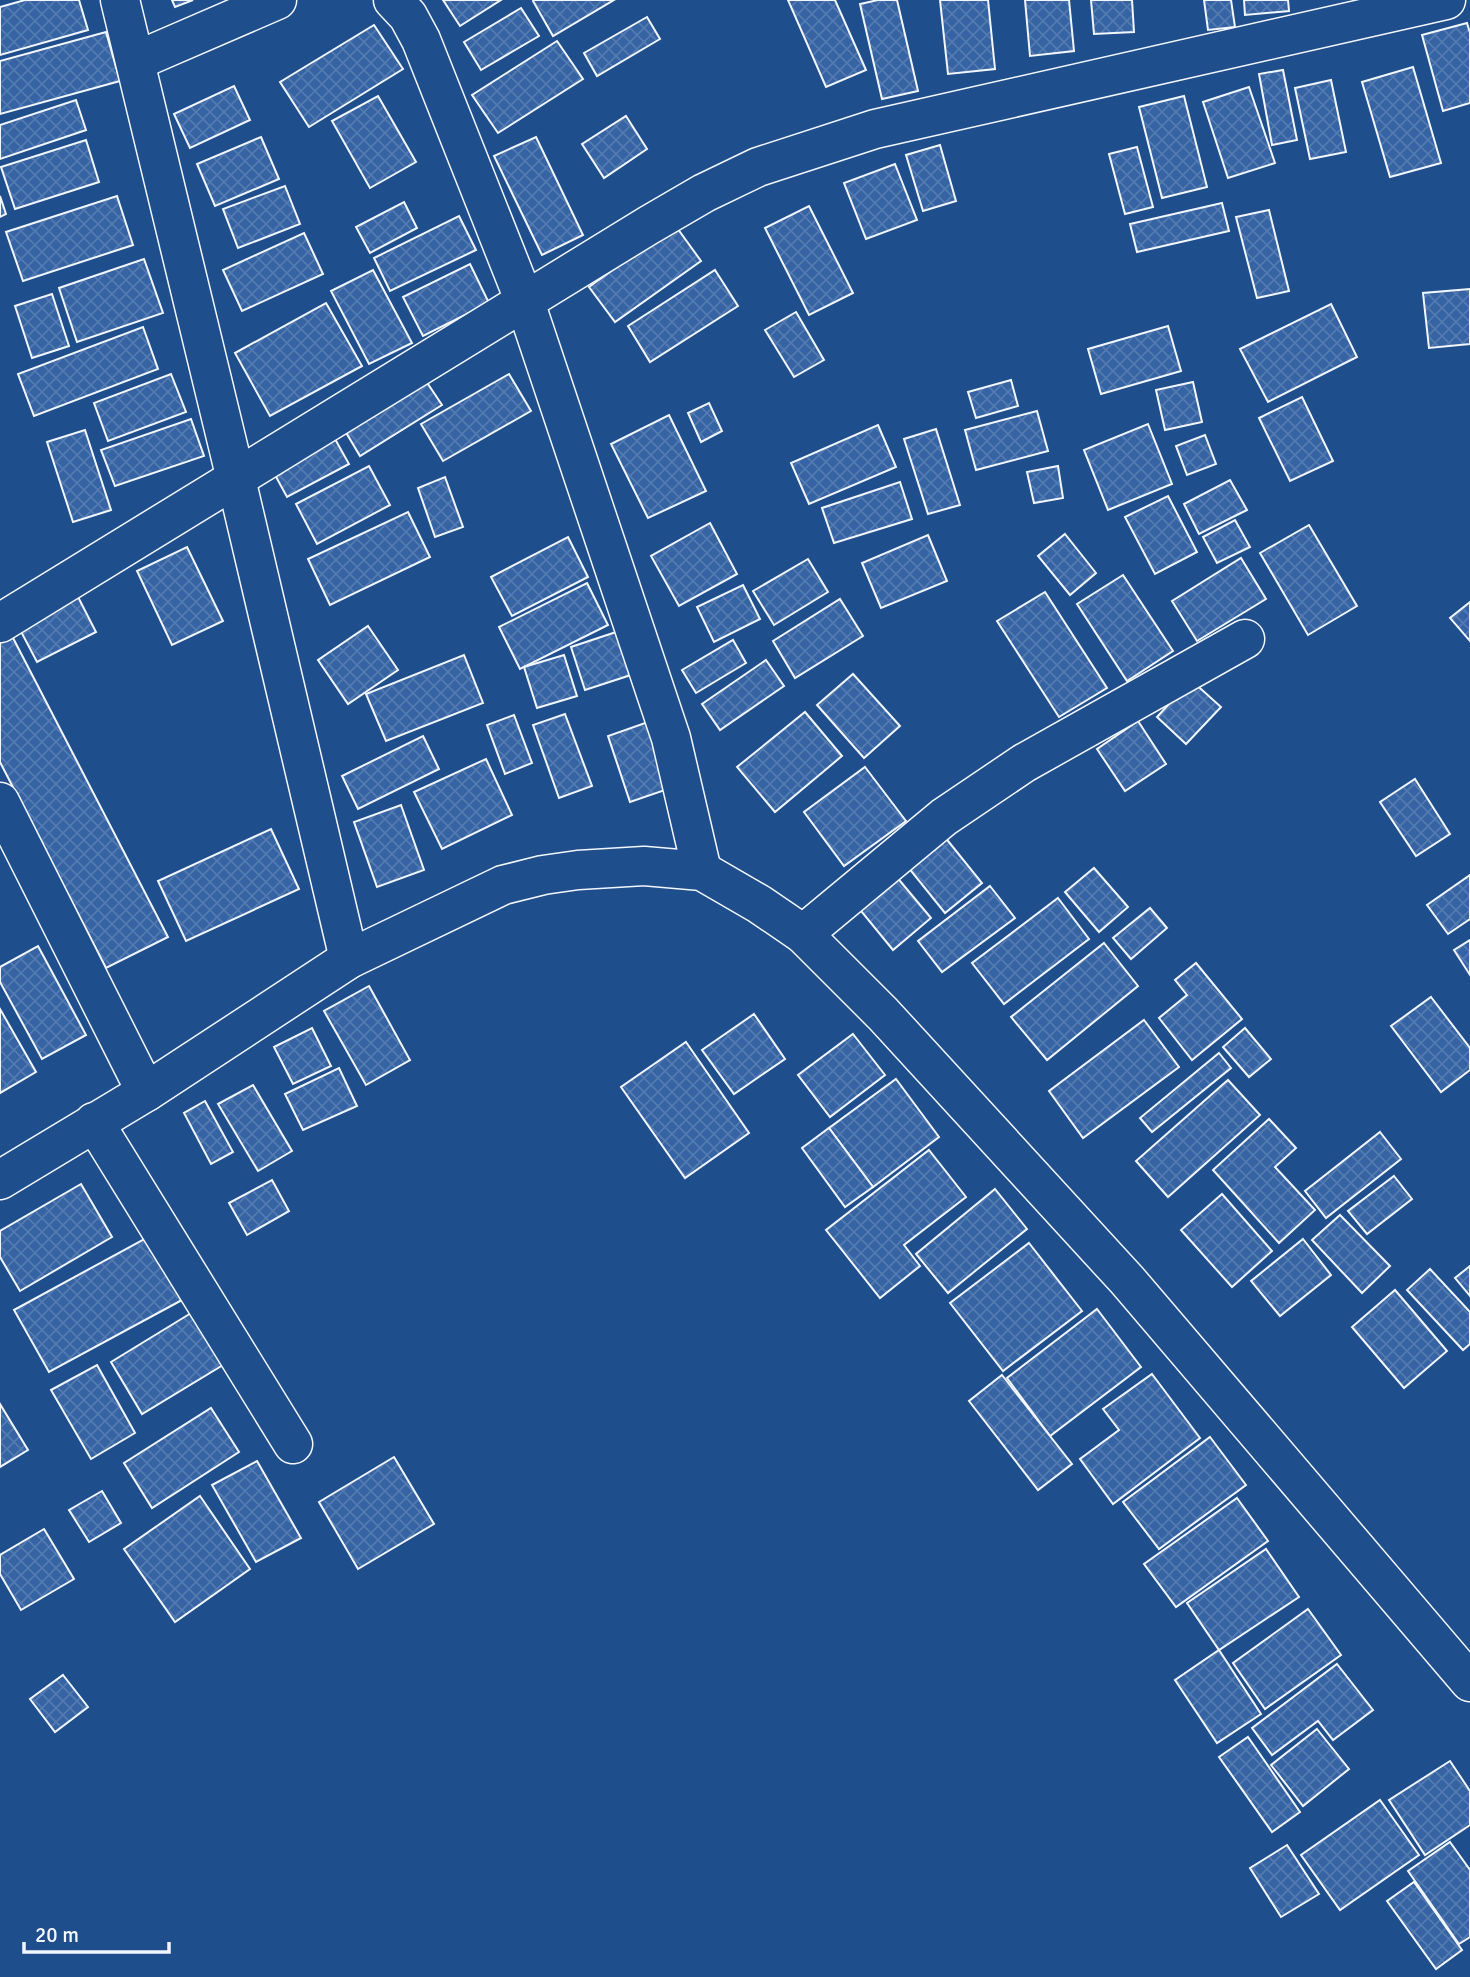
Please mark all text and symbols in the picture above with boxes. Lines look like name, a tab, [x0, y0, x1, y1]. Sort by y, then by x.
scale bar	[24, 1910, 170, 1954]
text: 20 m	[35, 1922, 79, 1948]

